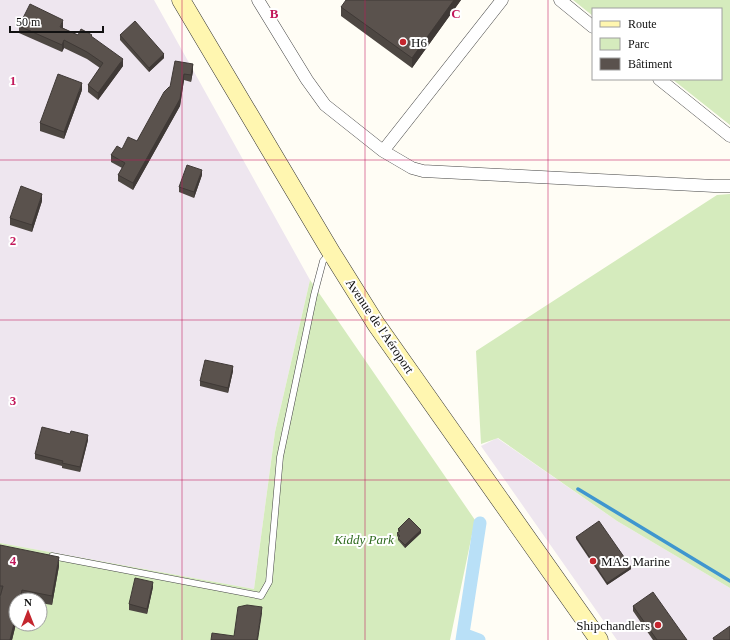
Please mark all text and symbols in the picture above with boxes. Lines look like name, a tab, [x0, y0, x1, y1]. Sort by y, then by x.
text: B	[270, 6, 279, 21]
text: C	[451, 6, 461, 21]
scale bar	[10, 8, 103, 34]
legend	[592, 8, 722, 80]
text: 50 m	[16, 15, 41, 29]
text: Route	[628, 17, 657, 31]
place label: H6	[411, 35, 427, 50]
marker: H6	[398, 37, 408, 47]
text: Parc	[628, 37, 649, 51]
text: Bâtiment	[628, 57, 673, 71]
text: 1	[10, 73, 16, 88]
text: 2	[10, 233, 16, 248]
street label: Avenue de l'Aéroport	[343, 276, 417, 377]
text: 3	[10, 393, 17, 408]
park label: Kiddy Park	[333, 532, 394, 547]
text: 4	[10, 553, 17, 568]
place label: MAS Marine	[601, 554, 670, 569]
marker: MAS Marine	[588, 556, 598, 566]
north arrow	[8, 592, 48, 632]
text: N	[24, 596, 32, 608]
place label: Shipchandlers	[576, 618, 650, 633]
marker: Shipchandlers	[653, 620, 663, 630]

